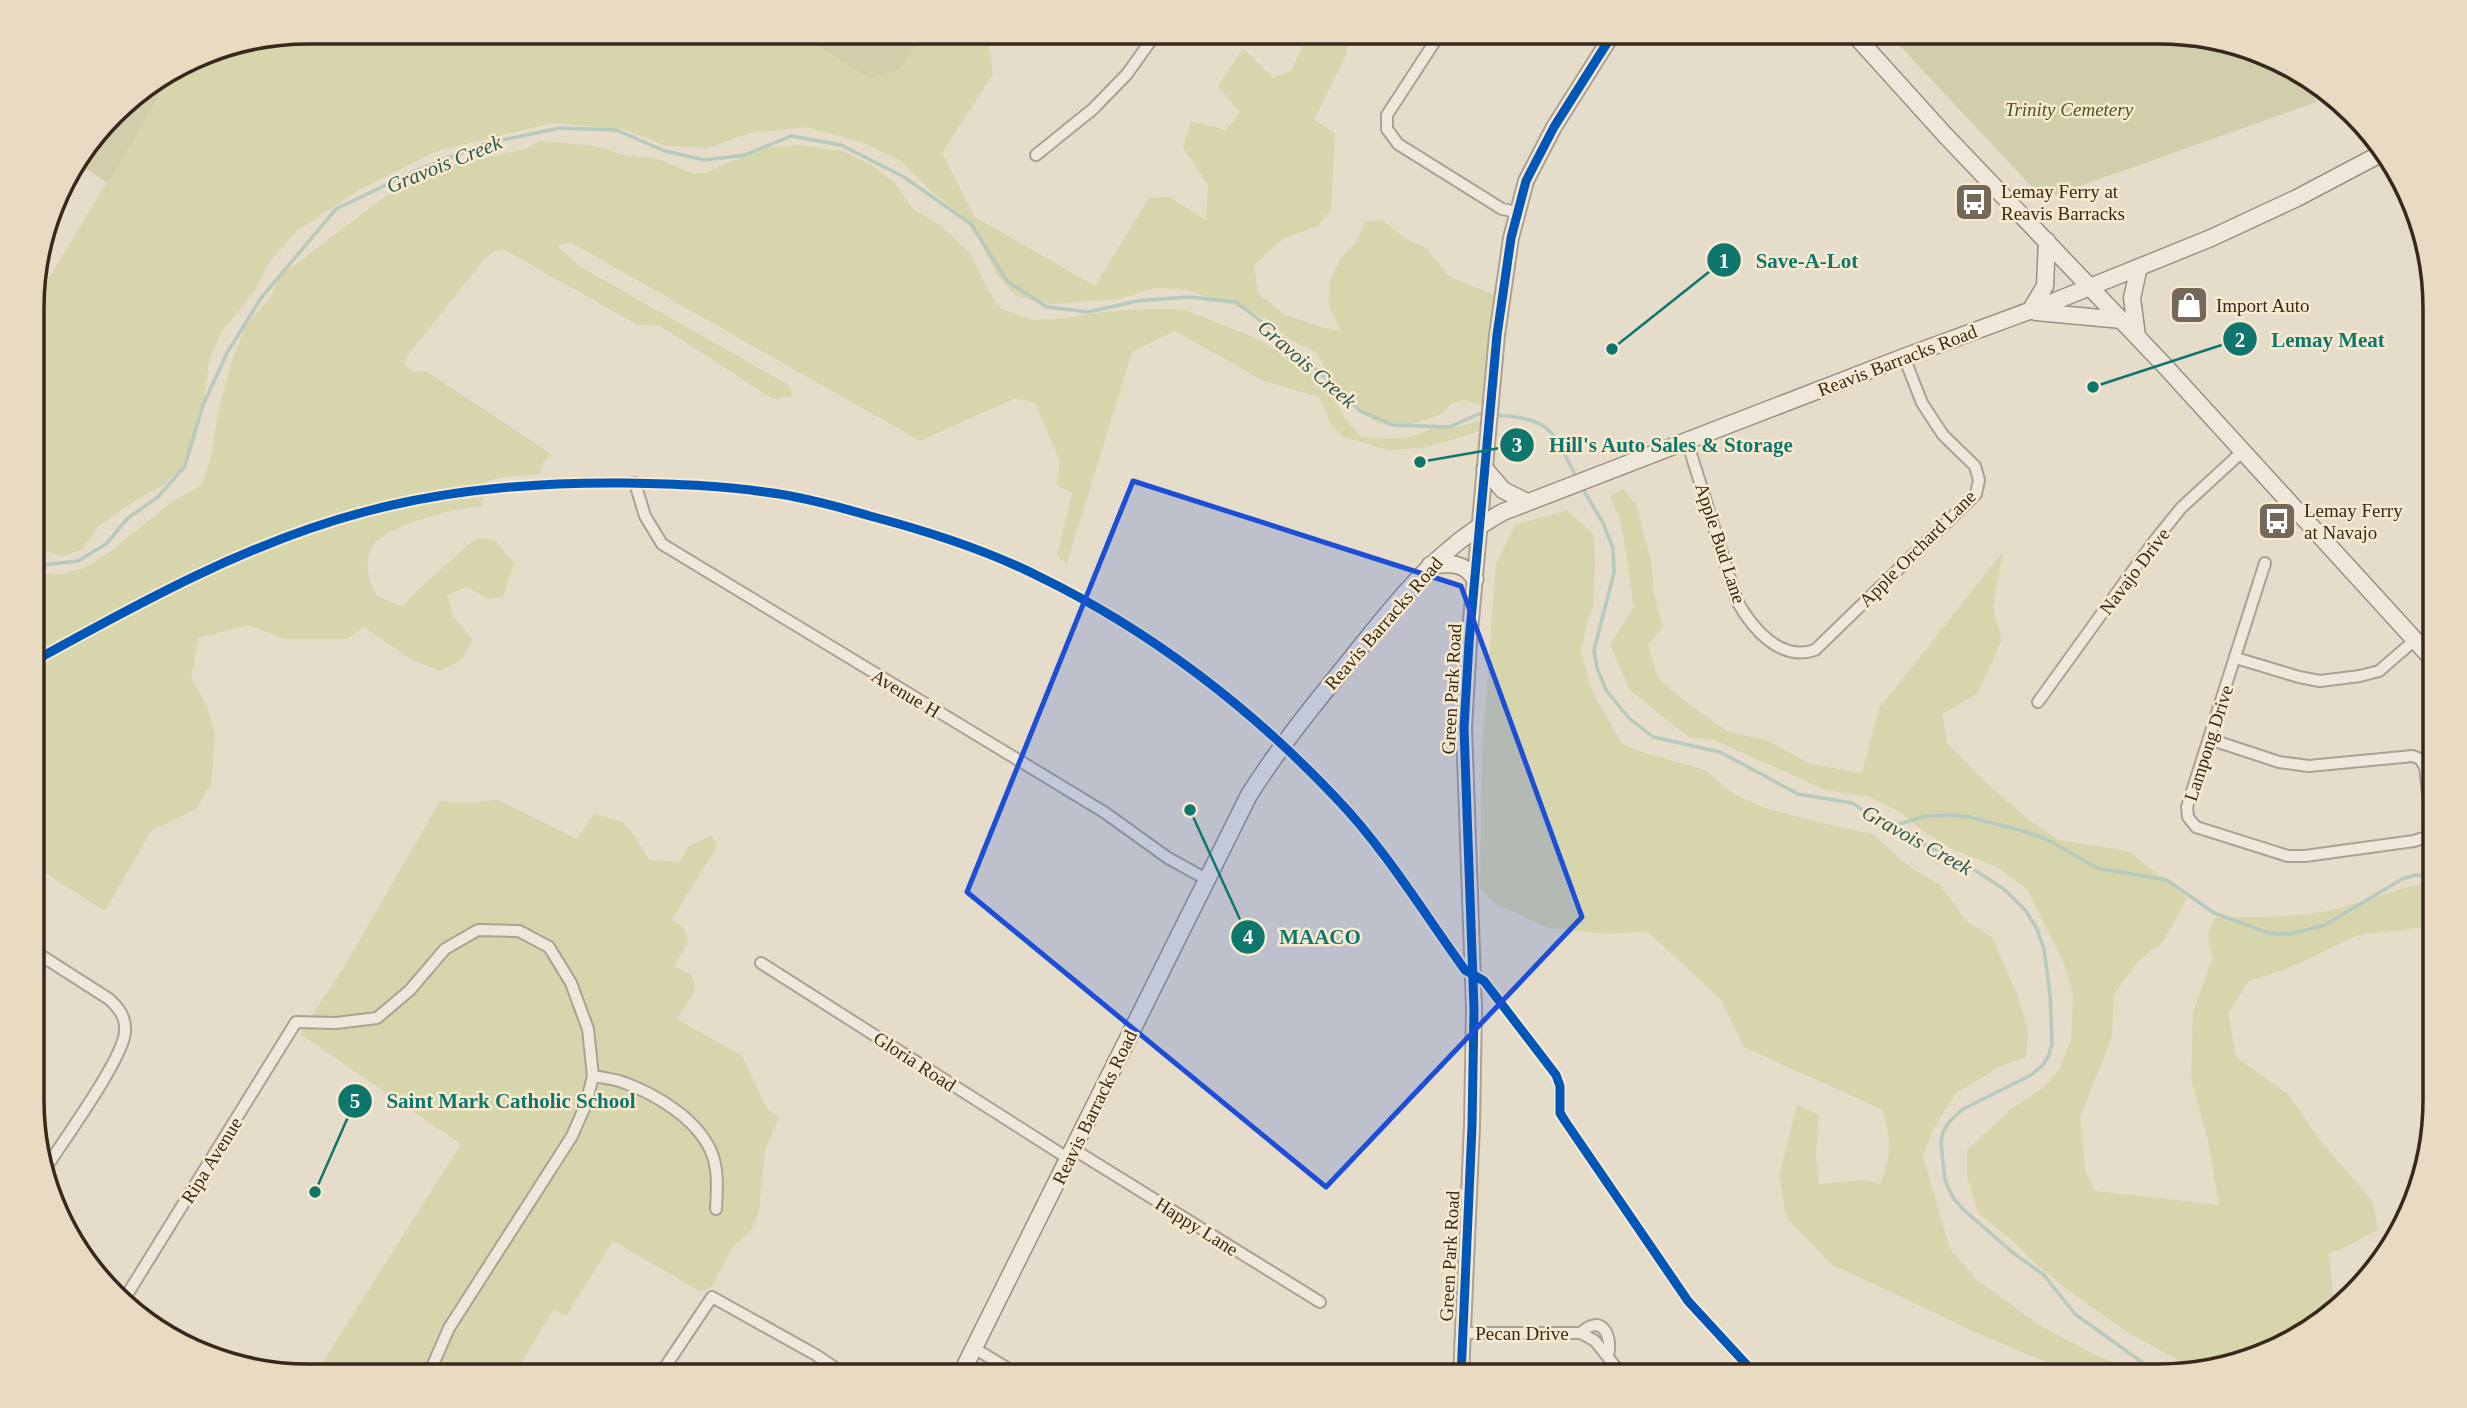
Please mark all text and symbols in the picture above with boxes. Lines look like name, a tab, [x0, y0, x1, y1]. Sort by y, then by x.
park label: Trinity Cemetery	[2005, 99, 2134, 120]
water label: Gravois Creek	[383, 130, 506, 198]
bus stop icon: Lemay Ferry at Reavis Barracks	[1953, 181, 1995, 223]
place label: Lemay Ferry at Reavis Barracks	[2001, 181, 2125, 224]
callout: Save-A-Lot	[1706, 239, 1872, 281]
text: 1	[1719, 249, 1729, 273]
text: Save-A-Lot	[1756, 249, 1858, 273]
shop icon: Import Auto	[2168, 284, 2210, 326]
place label: Import Auto	[2216, 295, 2309, 316]
water label: Gravois Creek	[1253, 315, 1362, 414]
callout: Lemay Meat	[2222, 318, 2399, 360]
street label: Reavis Barracks Road	[1815, 320, 1980, 401]
text: 2	[2235, 328, 2245, 352]
text: Lemay Meat	[2271, 328, 2385, 352]
callout: Hill's Auto Sales & Storage	[1500, 424, 1808, 466]
text: 3	[1512, 433, 1522, 457]
text: Hill's Auto Sales & Storage	[1549, 433, 1793, 457]
street label: Apple Bud Lane	[1691, 480, 1750, 606]
street label: Apple Orchard Lane	[1855, 486, 1980, 611]
bus stop icon: Lemay Ferry at Navajo	[2256, 500, 2298, 542]
place label: Lemay Ferry at Navajo	[2304, 500, 2403, 543]
street label: Navajo Drive	[2095, 524, 2174, 619]
street label: Reavis Barracks Road	[1320, 552, 1447, 694]
street label: Green Park Road	[1438, 623, 1465, 755]
street label: Avenue H	[868, 665, 944, 722]
street label: Lampong Drive	[2180, 682, 2237, 804]
water label: Gravois Creek	[1858, 800, 1977, 880]
callout: MAACO	[1230, 916, 1375, 958]
text: 4	[1243, 925, 1254, 949]
text: MAACO	[1279, 925, 1361, 949]
street label: Reavis Barracks Road	[1048, 1026, 1141, 1188]
street label: Gloria Road	[870, 1027, 960, 1096]
callout: Saint Mark Catholic School	[337, 1080, 650, 1122]
text: 5	[350, 1089, 360, 1113]
text: Saint Mark Catholic School	[386, 1089, 636, 1113]
street label: Ripa Avenue	[177, 1113, 246, 1207]
street label: Green Park Road	[1436, 1190, 1463, 1322]
street label: Happy Lane	[1152, 1193, 1242, 1260]
street label: Pecan Drive	[1475, 1323, 1569, 1344]

